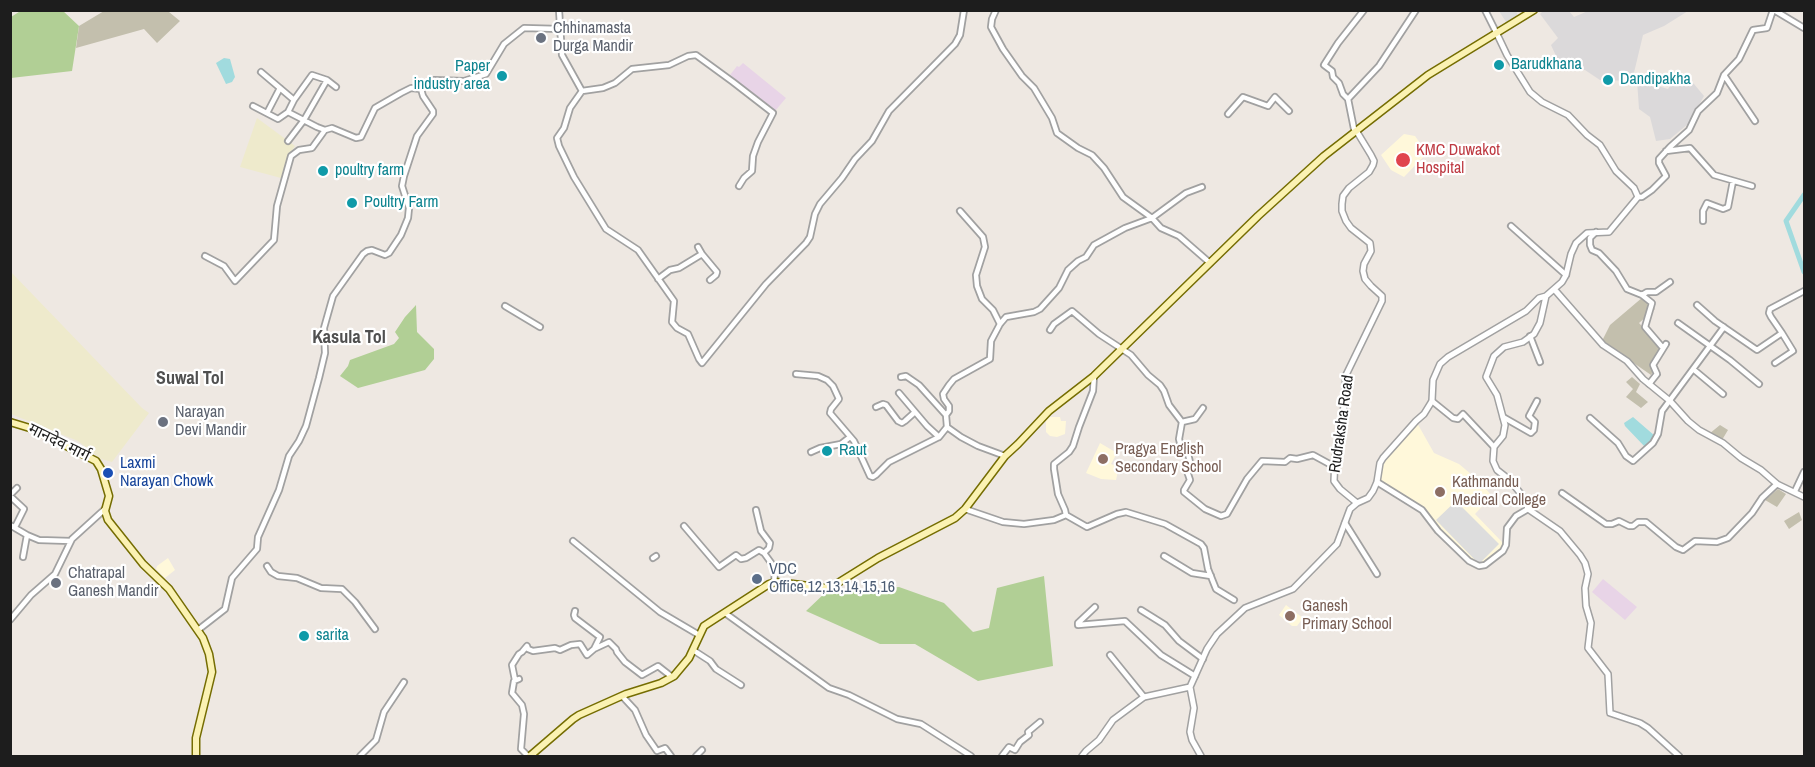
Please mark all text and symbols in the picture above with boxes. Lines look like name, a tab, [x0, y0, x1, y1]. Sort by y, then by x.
place label: Chhinamasta Durga Mandir	[553, 19, 633, 57]
marker: Chhinamasta Durga Mandir	[534, 31, 548, 45]
place label: Barudkhana	[1511, 55, 1582, 75]
place label: Paper industry area	[413, 57, 490, 95]
marker: Barudkhana	[1492, 58, 1506, 72]
marker: Paper industry area	[495, 69, 509, 83]
place label: Dandipakha	[1620, 70, 1691, 90]
marker: Dandipakha	[1601, 73, 1615, 87]
place label: KMC Duwakot Hospital	[1416, 141, 1500, 179]
marker: KMC Duwakot Hospital	[1394, 151, 1412, 169]
place label: poultry farm	[335, 161, 404, 181]
marker: poultry farm	[316, 164, 330, 178]
place label: Poultry Farm	[364, 193, 438, 213]
marker: Poultry Farm	[345, 196, 359, 210]
district label: Kasula Tol	[312, 327, 386, 349]
district label: Suwal Tol	[156, 368, 224, 390]
street label: Rudraksha Road	[1326, 374, 1358, 474]
place label: Narayan Devi Mandir	[175, 403, 246, 441]
marker: Narayan Devi Mandir	[156, 415, 170, 429]
street label: मानदेव मार्ग	[25, 420, 93, 466]
place label: Pragya English Secondary School	[1115, 440, 1221, 478]
place label: Raut	[839, 441, 867, 461]
marker: Raut	[820, 444, 834, 458]
marker: Pragya English Secondary School	[1096, 452, 1110, 466]
place label: Laxmi Narayan Chowk	[120, 454, 213, 492]
marker: Laxmi Narayan Chowk	[101, 466, 115, 480]
place label: Kathmandu Medical College	[1452, 473, 1546, 511]
marker: Kathmandu Medical College	[1433, 485, 1447, 499]
place label: VDC Office,12,13,14,15,16	[769, 560, 895, 598]
place label: Chatrapal Ganesh Mandir	[68, 564, 158, 602]
marker: VDC Office,12,13,14,15,16	[750, 572, 764, 586]
marker: Chatrapal Ganesh Mandir	[49, 576, 63, 590]
place label: Ganesh Primary School	[1302, 597, 1392, 635]
marker: Ganesh Primary School	[1283, 609, 1297, 623]
place label: sarita	[316, 626, 349, 646]
marker: sarita	[297, 629, 311, 643]

